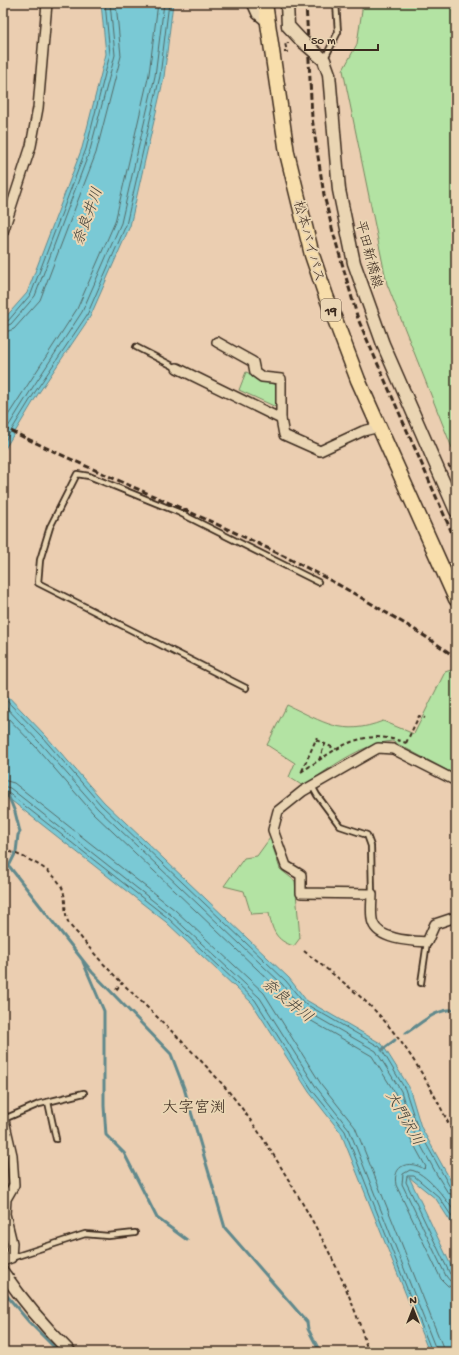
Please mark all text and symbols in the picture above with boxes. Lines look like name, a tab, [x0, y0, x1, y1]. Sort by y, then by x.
scale bar	[305, 26, 378, 52]
text: 50 m	[311, 35, 336, 49]
water label: 奈良井川	[69, 185, 108, 248]
street label: 松本バイパス	[289, 199, 327, 284]
street label: 平田新橋線	[350, 219, 385, 291]
road number: 19	[321, 299, 341, 321]
water label: 奈良井川	[258, 975, 316, 1027]
water label: 大門沢川	[380, 1089, 426, 1149]
district label: 大字宮渕	[162, 1099, 226, 1119]
north arrow	[393, 1289, 433, 1329]
text: N	[409, 1295, 417, 1307]

